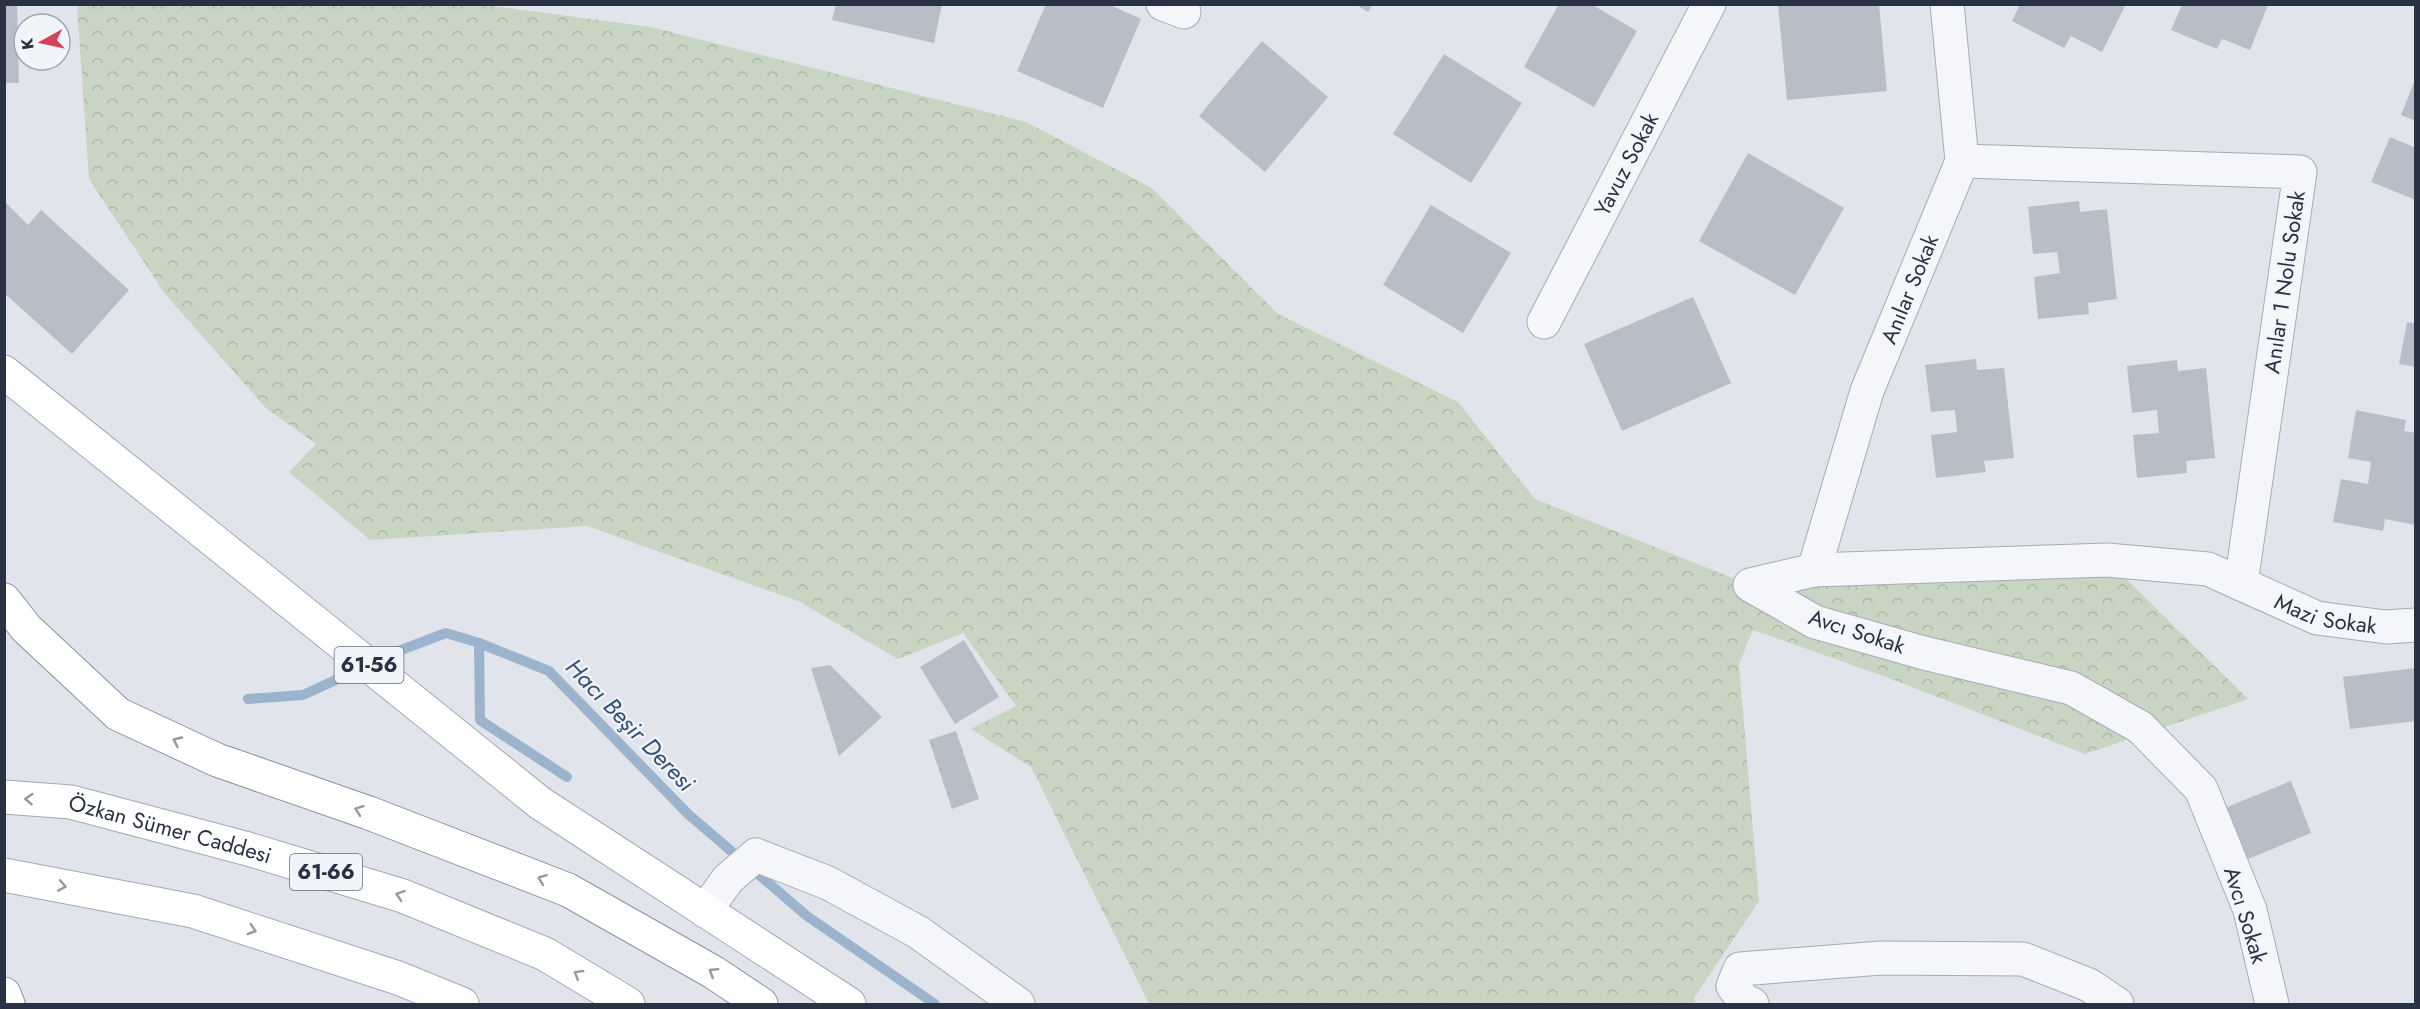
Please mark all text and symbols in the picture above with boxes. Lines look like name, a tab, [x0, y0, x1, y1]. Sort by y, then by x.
north arrow	[12, 12, 72, 72]
text: K	[15, 36, 40, 51]
street label: Yavuz Sokak	[1586, 106, 1666, 221]
street label: Anılar 1 Nolu Sokak	[2255, 188, 2313, 376]
street label: Anılar Sokak	[1872, 229, 1946, 349]
street label: Mazi Sokak	[2270, 585, 2379, 642]
street label: Avcı Sokak	[1805, 600, 1910, 662]
road number: 61-56	[334, 647, 404, 683]
water label: Hacı Beşir Deresi	[558, 650, 704, 800]
one-way arrow	[172, 737, 183, 749]
street label: Özkan Sümer Caddesi	[65, 786, 276, 871]
one-way arrow	[24, 793, 33, 806]
one-way arrow	[354, 805, 365, 818]
road number: 61-66	[290, 854, 362, 890]
street label: Avcı Sokak	[2216, 863, 2276, 968]
one-way arrow	[537, 874, 547, 887]
one-way arrow	[57, 879, 67, 892]
one-way arrow	[395, 890, 406, 903]
one-way arrow	[246, 923, 257, 935]
one-way arrow	[709, 968, 719, 980]
one-way arrow	[574, 970, 584, 982]

